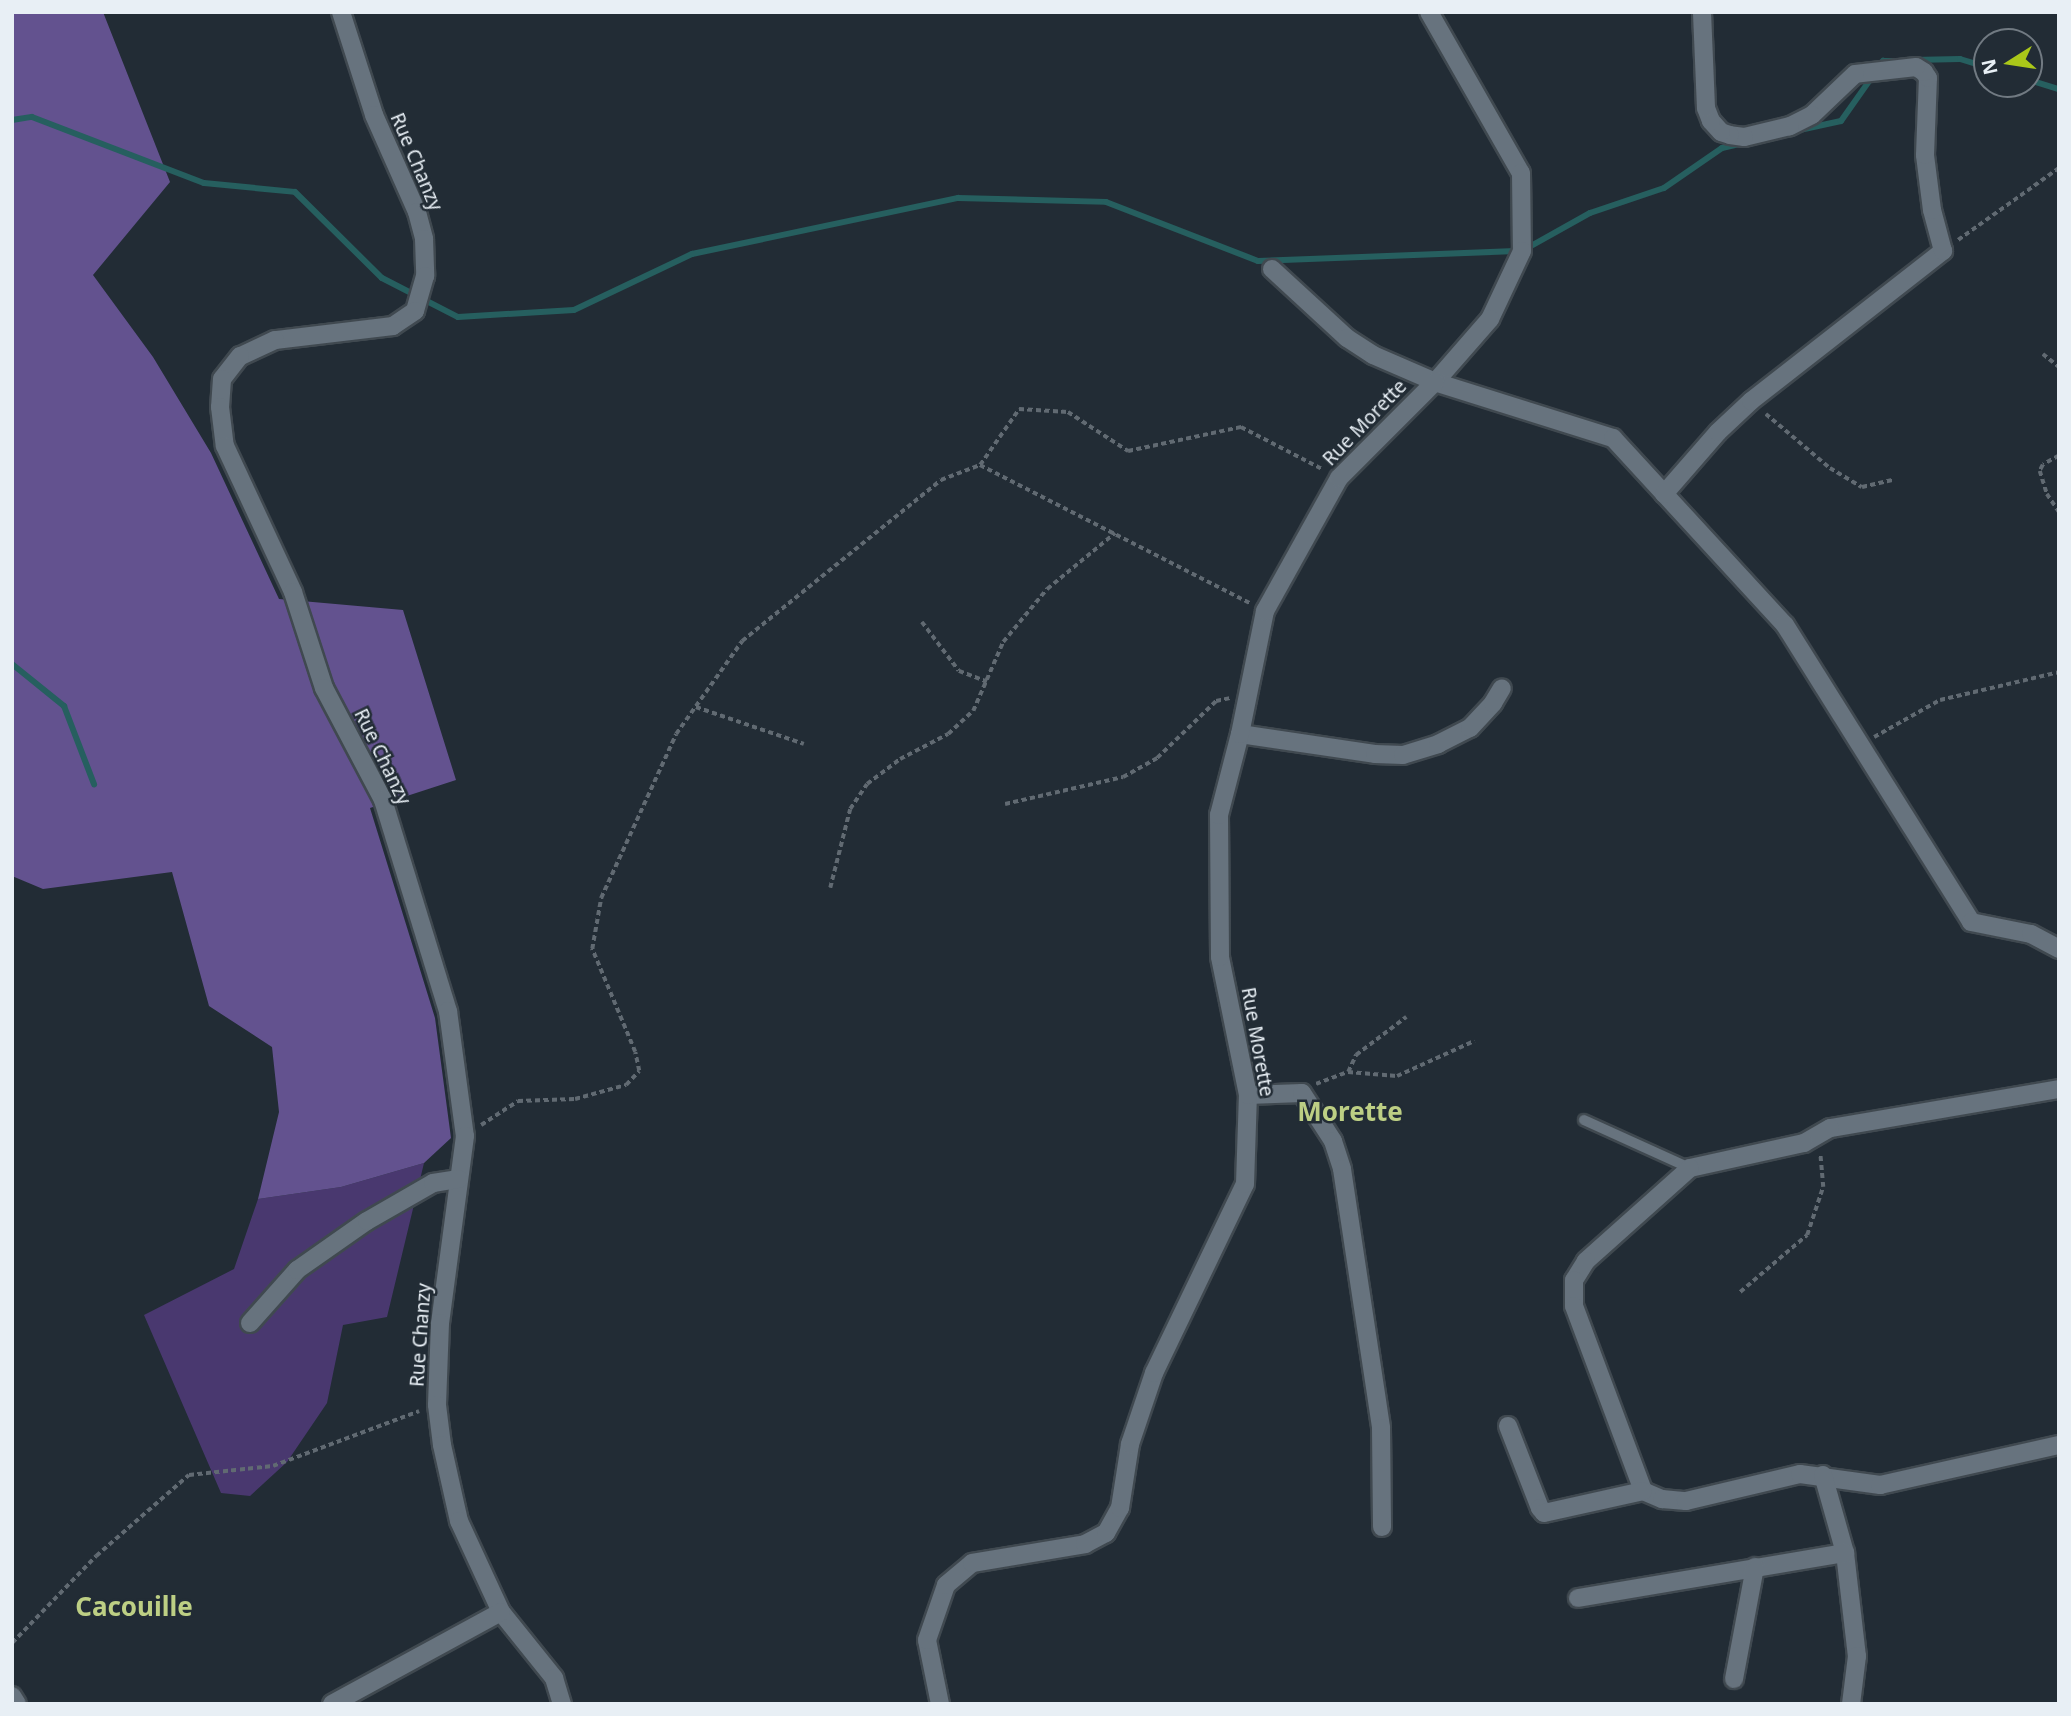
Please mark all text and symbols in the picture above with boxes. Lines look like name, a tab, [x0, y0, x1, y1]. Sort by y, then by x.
north arrow	[1973, 28, 2043, 98]
text: N	[1975, 57, 2004, 77]
street label: Rue Chanzy	[385, 110, 447, 214]
street label: Rue Morette	[1318, 375, 1412, 471]
street label: Rue Chanzy	[349, 705, 415, 809]
street label: Rue Morette	[1236, 986, 1278, 1098]
district label: Morette	[1297, 1096, 1403, 1128]
street label: Rue Chanzy	[406, 1282, 436, 1388]
district label: Cacouille	[75, 1591, 193, 1623]

